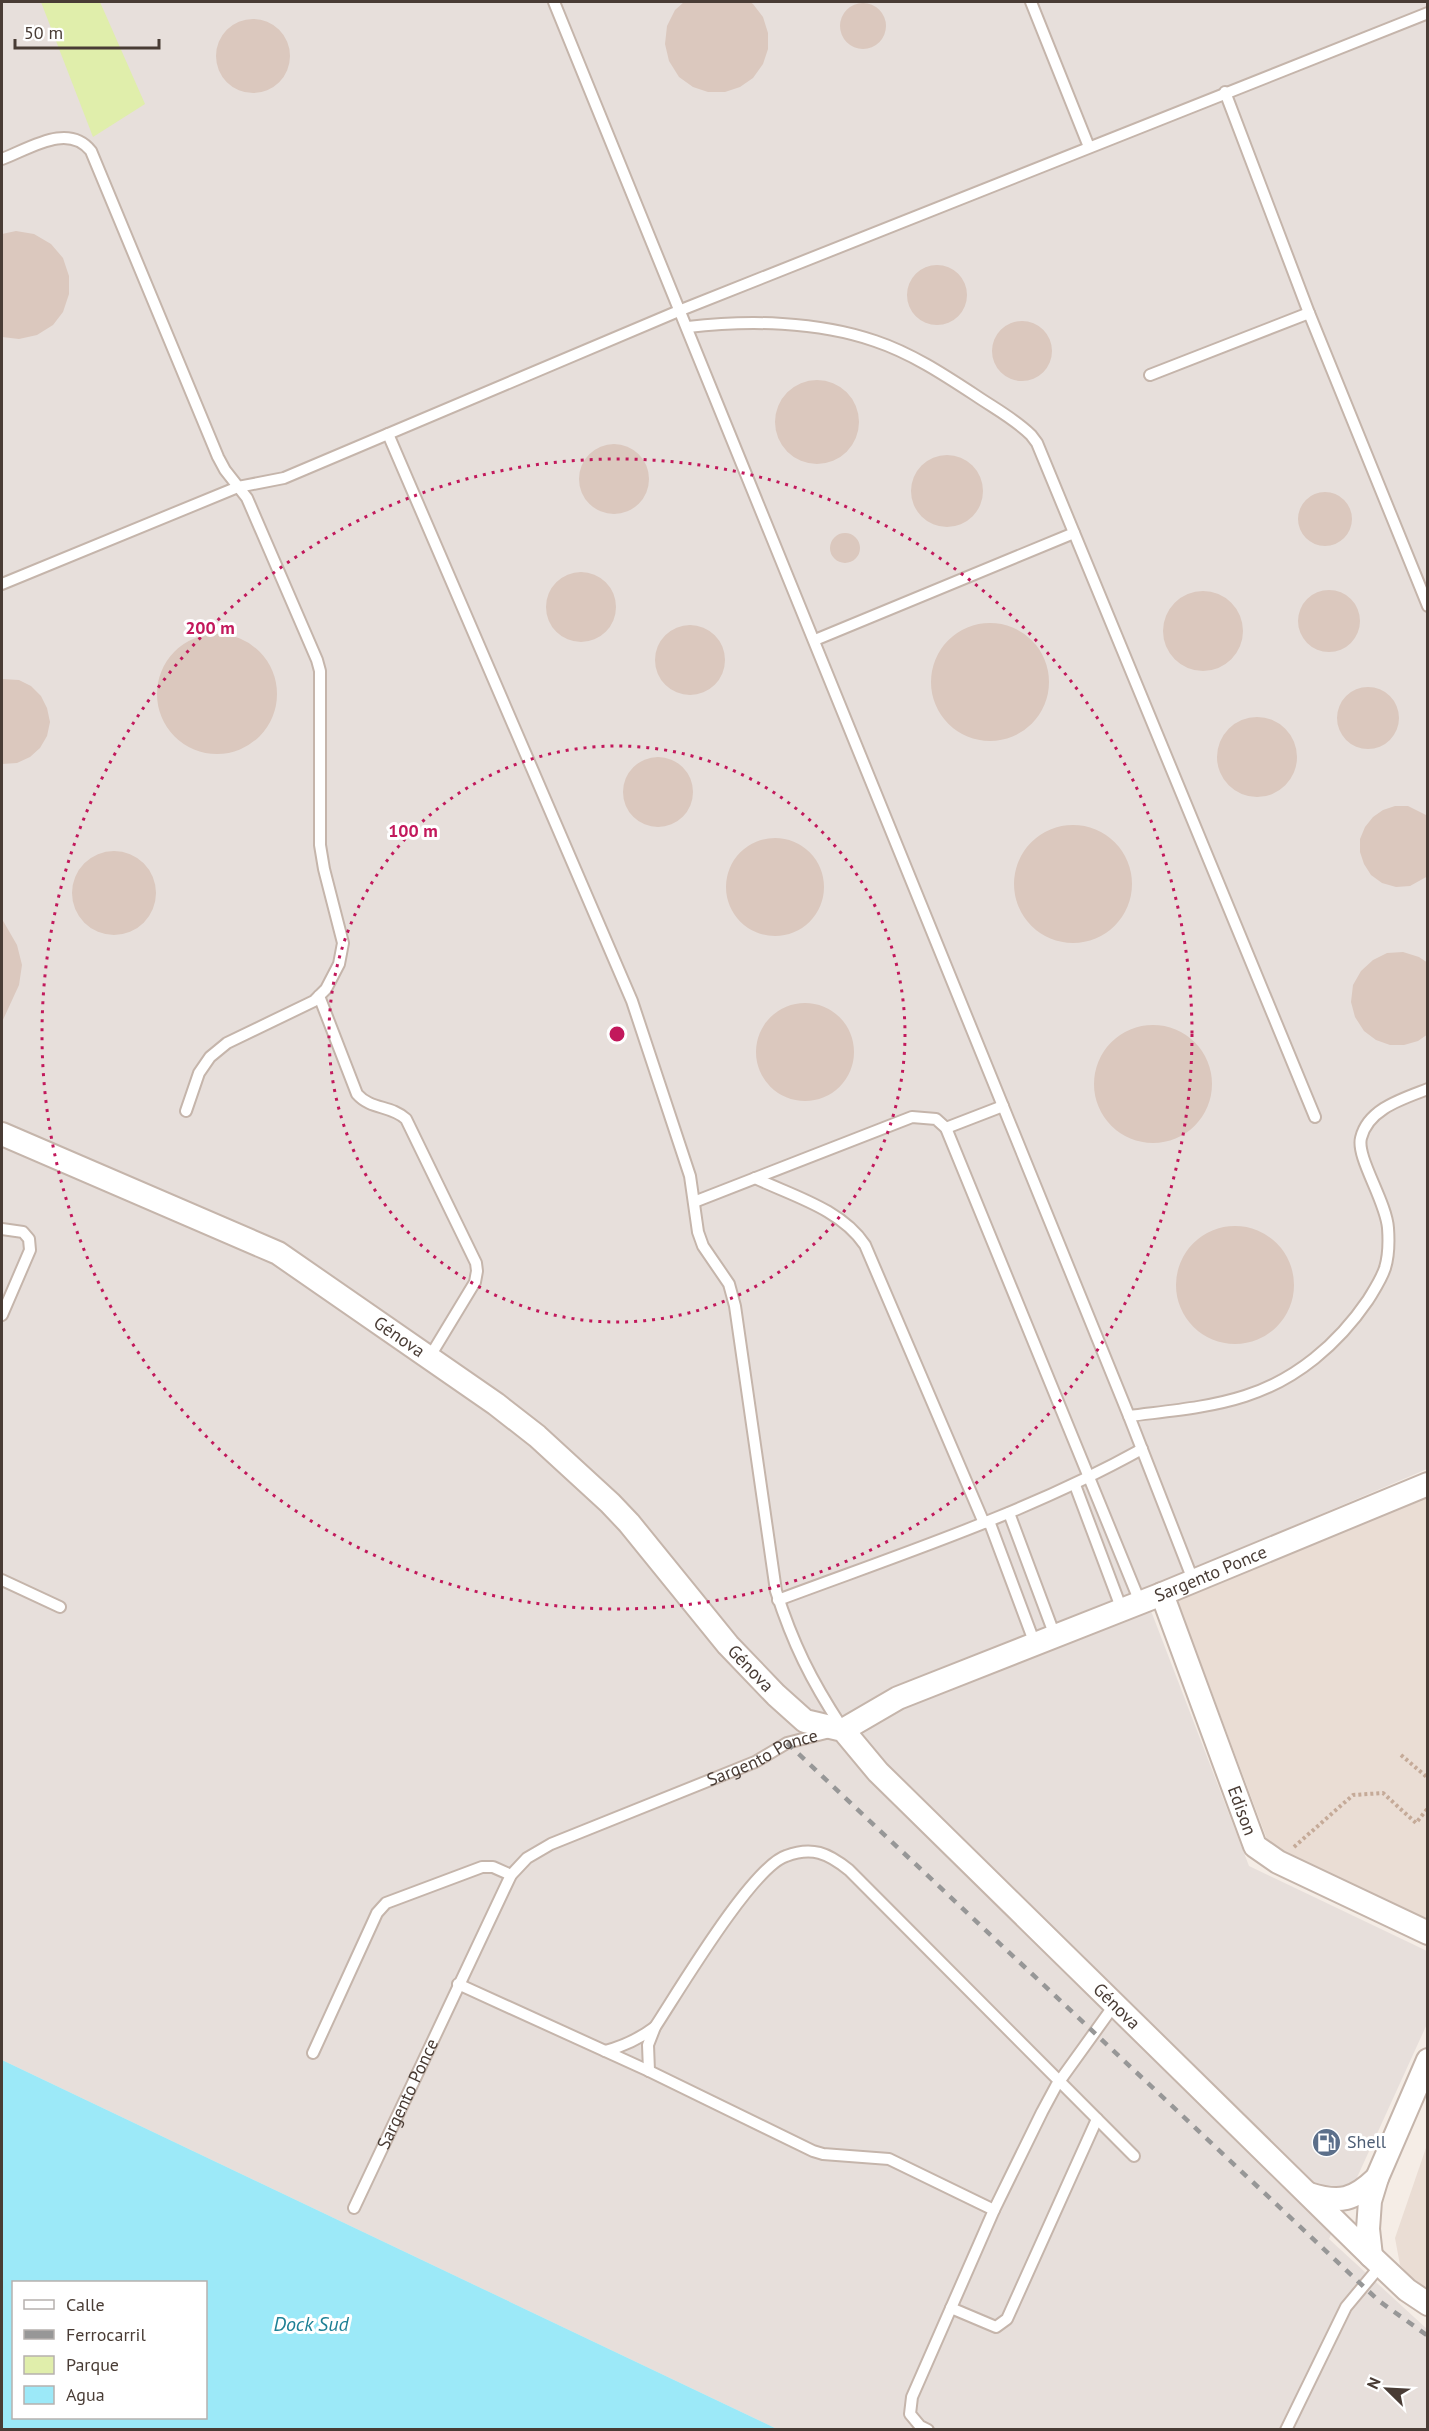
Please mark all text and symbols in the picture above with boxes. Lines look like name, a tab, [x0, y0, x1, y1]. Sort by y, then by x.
scale bar	[15, 12, 159, 50]
text: 50 m	[24, 21, 63, 44]
text: 200 m	[185, 616, 235, 639]
text: 100 m	[388, 819, 438, 842]
centre of rings	[607, 1024, 627, 1044]
street label: Génova	[369, 1311, 430, 1362]
street label: Sargento Ponce	[1151, 1540, 1270, 1607]
street label: Génova	[723, 1640, 779, 1697]
street label: Sargento Ponce	[703, 1724, 820, 1791]
street label: Edison	[1223, 1783, 1262, 1839]
street label: Génova	[1089, 1978, 1145, 2034]
street label: Sargento Ponce	[371, 2035, 443, 2153]
fuel station icon: Shell	[1310, 2126, 1342, 2158]
place label: Shell	[1347, 2130, 1387, 2153]
legend	[12, 2281, 207, 2419]
text: Calle	[66, 2293, 105, 2316]
water label: Dock Sud	[273, 2311, 349, 2337]
text: Ferrocarril	[66, 2323, 146, 2346]
text: Parque	[66, 2353, 119, 2376]
north arrow	[1357, 2359, 1417, 2419]
text: N	[1362, 2374, 1385, 2392]
text: Agua	[66, 2383, 105, 2406]

